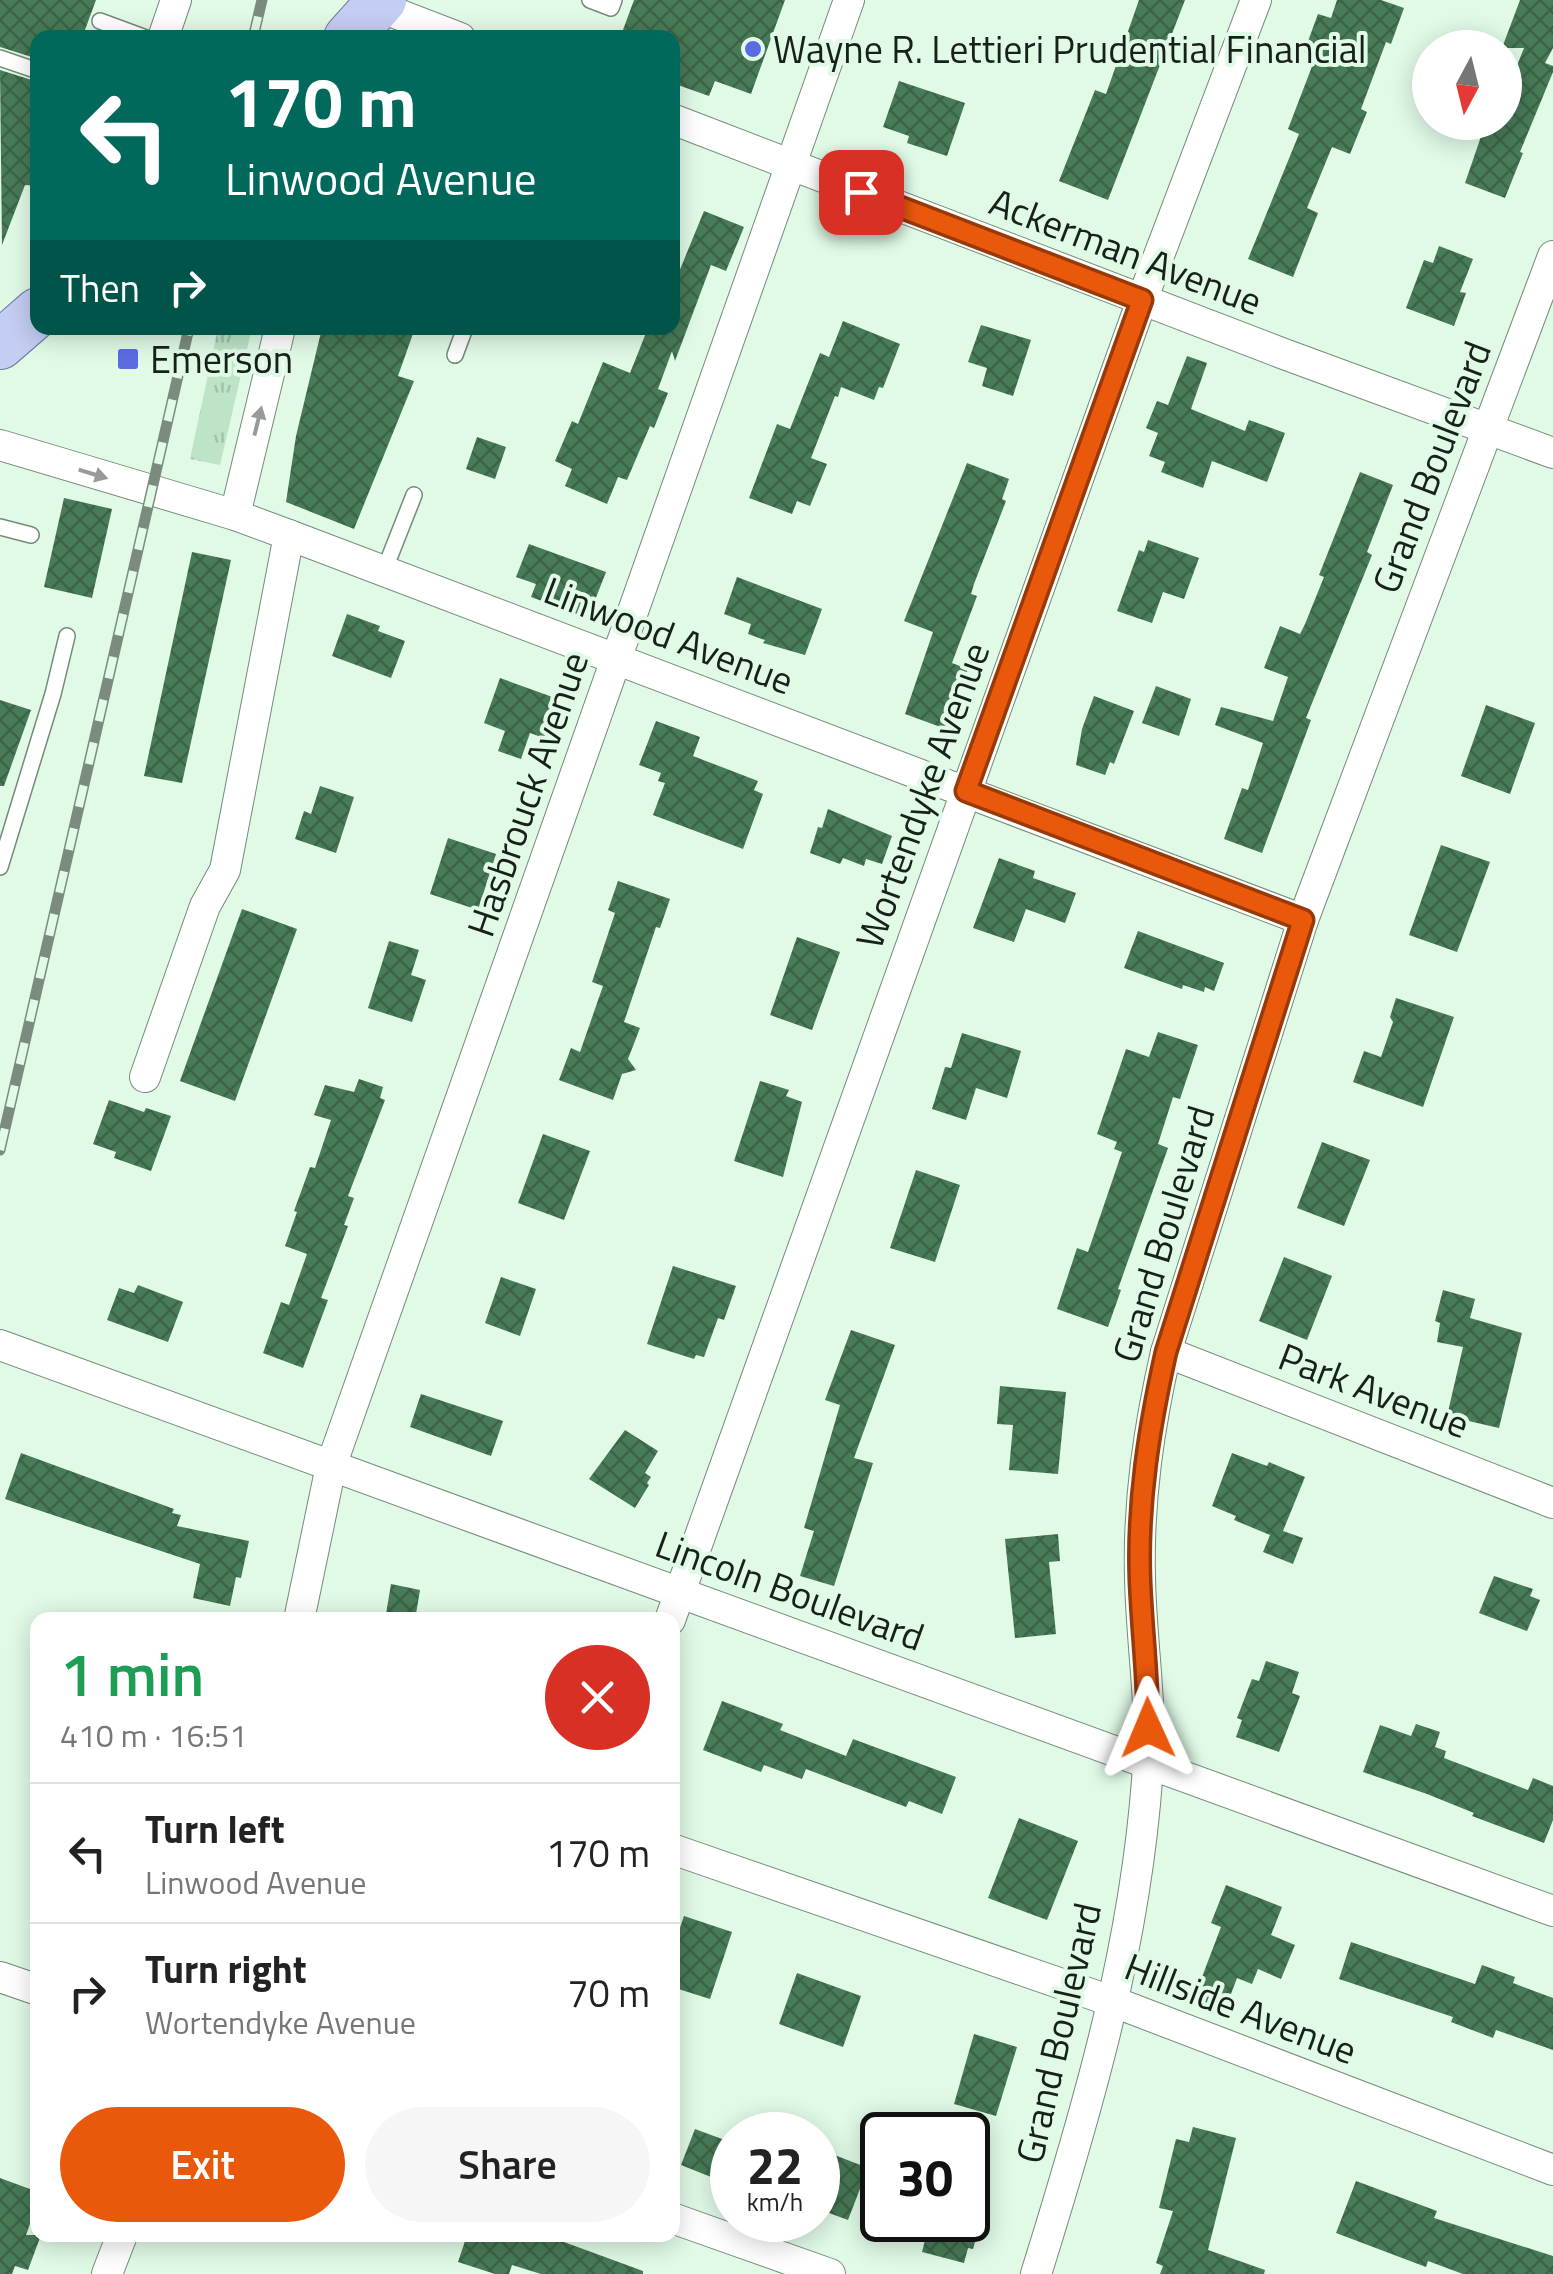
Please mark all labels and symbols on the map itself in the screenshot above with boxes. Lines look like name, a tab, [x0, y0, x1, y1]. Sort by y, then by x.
place label: Wayne R. Lettieri Prudential Financial	[773, 20, 1367, 78]
north arrow	[1412, 30, 1522, 140]
marker: Wayne R. Lettieri Prudential Financial	[742, 38, 764, 60]
pin	[819, 150, 904, 235]
street label: Ackerman Avenue	[981, 172, 1271, 330]
place label: Emerson	[150, 330, 293, 388]
street label: Grand Boulevard	[1356, 333, 1506, 601]
marker: Emerson	[115, 346, 141, 372]
one-way arrow	[251, 405, 266, 436]
one-way arrow	[78, 467, 109, 482]
street label: Linwood Avenue	[536, 561, 802, 709]
street label: Wortendyke Avenue	[840, 634, 1004, 956]
street label: Hasbrouck Avenue	[451, 644, 603, 944]
street label: Grand Boulevard	[1096, 1099, 1230, 1369]
street label: Park Avenue	[1270, 1327, 1478, 1453]
street label: Lincoln Boulevard	[648, 1515, 932, 1665]
position arrow	[1096, 1676, 1200, 1780]
street label: Grand Boulevard	[1000, 1897, 1116, 2169]
street label: Hillside Avenue	[1117, 1937, 1365, 2079]
speed limit sign: 30	[860, 2112, 990, 2242]

